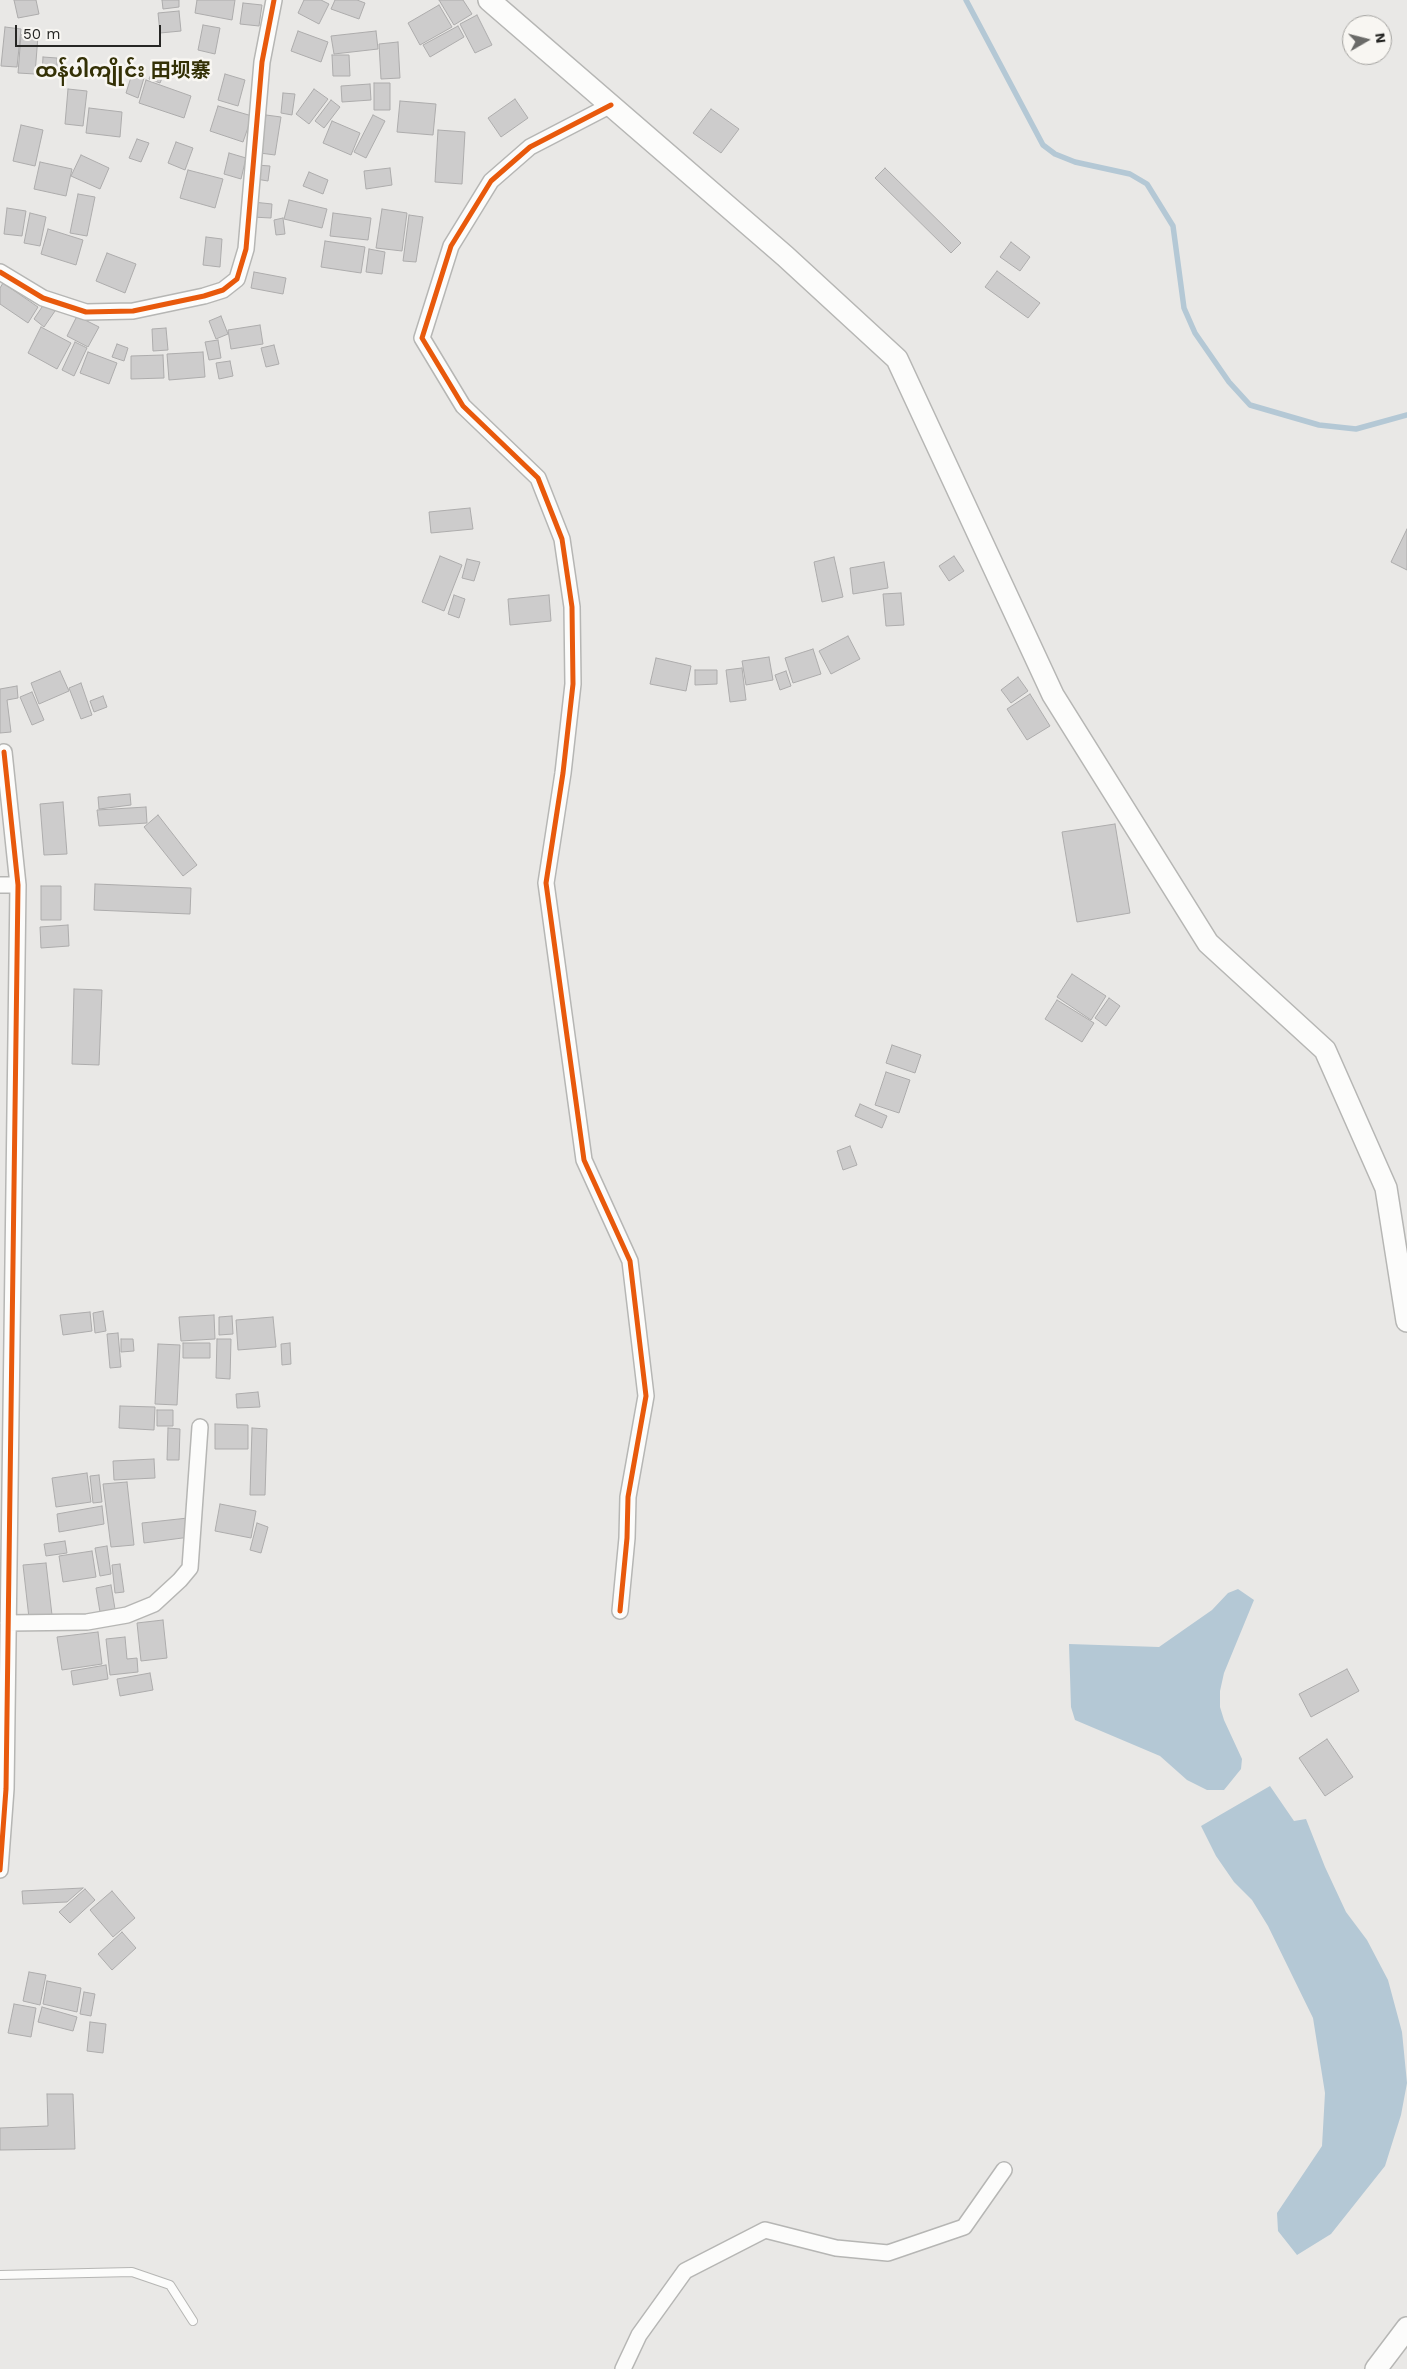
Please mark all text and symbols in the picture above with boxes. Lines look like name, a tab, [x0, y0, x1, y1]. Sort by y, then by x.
scale bar	[18, 15, 164, 47]
north arrow	[1342, 15, 1392, 65]
text: 50 m	[23, 25, 60, 43]
text: N	[1372, 32, 1390, 44]
district label: ထန်ပါကျိုင်း 田坝寨	[35, 59, 211, 83]

